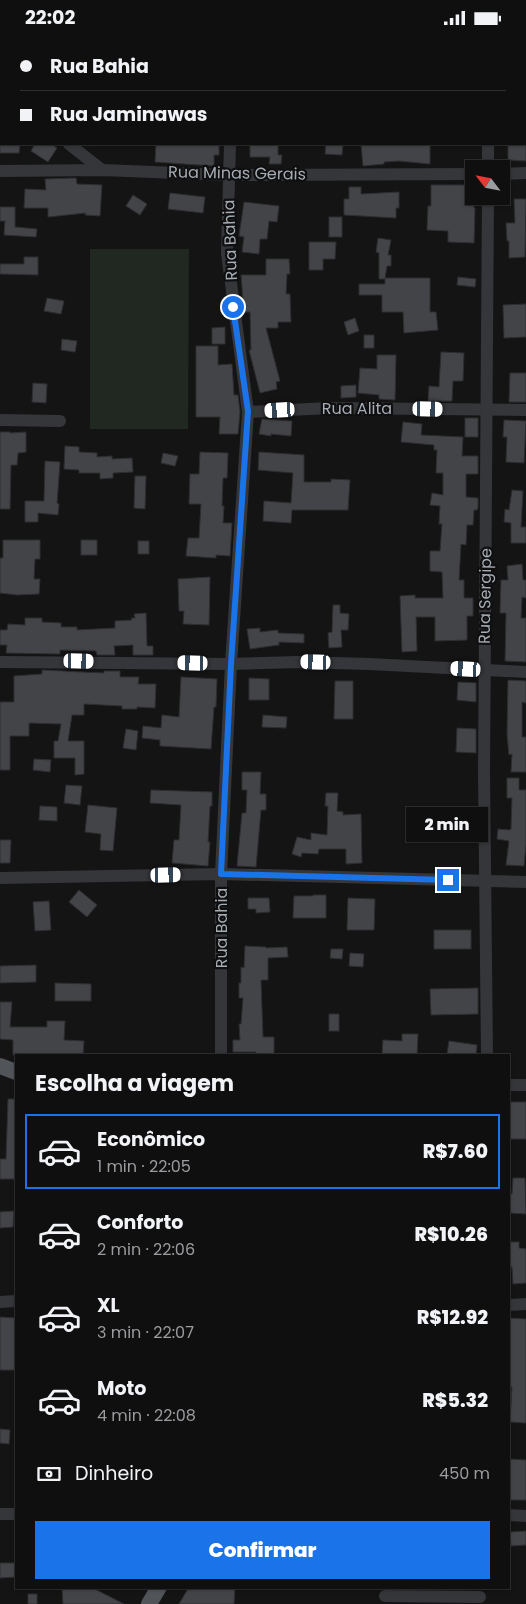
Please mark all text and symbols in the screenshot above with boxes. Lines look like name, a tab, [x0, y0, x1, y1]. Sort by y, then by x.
text: 22:02	[25, 4, 75, 31]
text: Rua Bahia	[50, 53, 149, 80]
text: Rua Jaminawas	[50, 101, 207, 128]
street label: Rua Minas Gerais	[168, 160, 306, 186]
north arrow	[465, 160, 510, 205]
map controls	[465, 160, 510, 205]
street label: Rua Bahia	[217, 199, 243, 281]
route start	[222, 296, 244, 318]
street label: Rua Alita	[322, 397, 392, 420]
car	[412, 401, 443, 417]
car	[264, 402, 295, 418]
street label: Rua Sergipe	[473, 548, 497, 644]
car	[63, 653, 94, 669]
car	[300, 654, 331, 670]
car	[177, 655, 208, 671]
car	[450, 661, 481, 677]
callout: 2 min	[407, 807, 489, 843]
text: 2 min	[424, 813, 470, 836]
car	[150, 867, 181, 883]
route end	[437, 869, 459, 891]
street label: Rua Bahia	[210, 888, 233, 968]
text: Escolha a viagem	[35, 1068, 234, 1099]
text: Econômico	[97, 1126, 205, 1153]
icon: car	[37, 1129, 82, 1174]
text: R$7.60	[423, 1138, 488, 1165]
text: 1 min · 22:05	[97, 1155, 191, 1178]
text: Conforto	[97, 1209, 183, 1236]
icon: car	[37, 1212, 82, 1257]
text: R$10.26	[414, 1221, 488, 1248]
text: 2 min · 22:06	[97, 1238, 195, 1261]
text: XL	[97, 1292, 120, 1319]
icon: car	[37, 1295, 82, 1340]
text: R$12.92	[417, 1304, 488, 1331]
text: 3 min · 22:07	[97, 1321, 194, 1344]
text: Moto	[97, 1375, 146, 1402]
icon: car	[37, 1378, 82, 1423]
text: R$5.32	[422, 1387, 488, 1414]
text: 4 min · 22:08	[97, 1404, 196, 1427]
icon: cash	[35, 1460, 63, 1488]
text: Dinheiro	[75, 1460, 153, 1487]
text: 450 m	[439, 1462, 490, 1485]
button: Confirmar	[35, 1521, 490, 1579]

